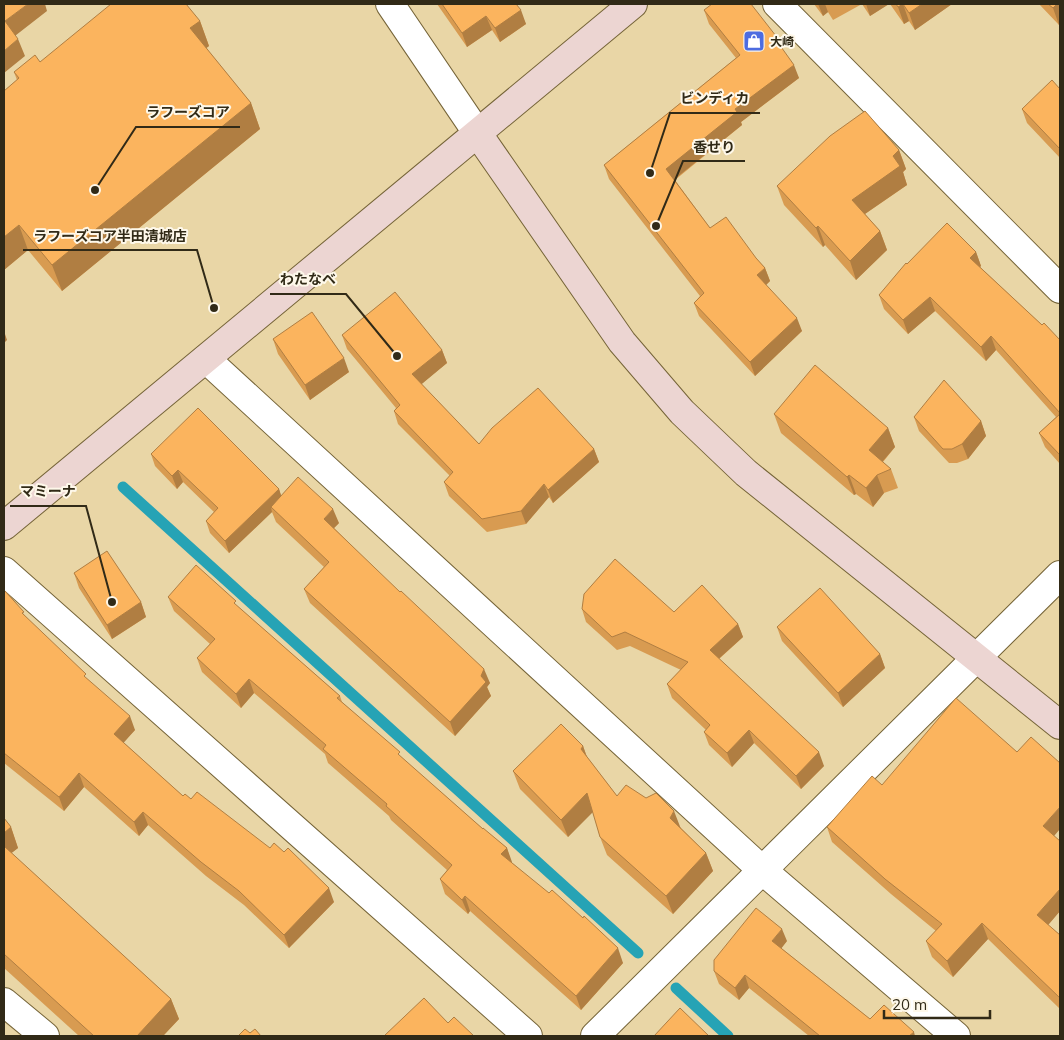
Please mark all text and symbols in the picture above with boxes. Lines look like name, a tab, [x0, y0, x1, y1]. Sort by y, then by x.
shop icon: 大崎	[742, 29, 766, 53]
place label: 大崎	[770, 34, 794, 49]
callout: ビンディカ	[670, 84, 760, 113]
text: ビンディカ	[680, 89, 750, 107]
callout: ラフーズコア	[136, 98, 240, 127]
text: ラフーズコア	[146, 103, 230, 121]
callout: 香せり	[683, 132, 745, 161]
text: 香せり	[693, 138, 735, 156]
callout: ラフーズコア半田清城店	[23, 221, 197, 250]
text: ラフーズコア半田清城店	[33, 227, 187, 245]
callout: わたなべ	[270, 265, 346, 294]
text: わたなべ	[280, 270, 336, 288]
callout: マミーナ	[10, 477, 86, 506]
text: マミーナ	[20, 482, 76, 500]
scale bar	[884, 988, 990, 1020]
text: 20 m	[892, 995, 927, 1014]

